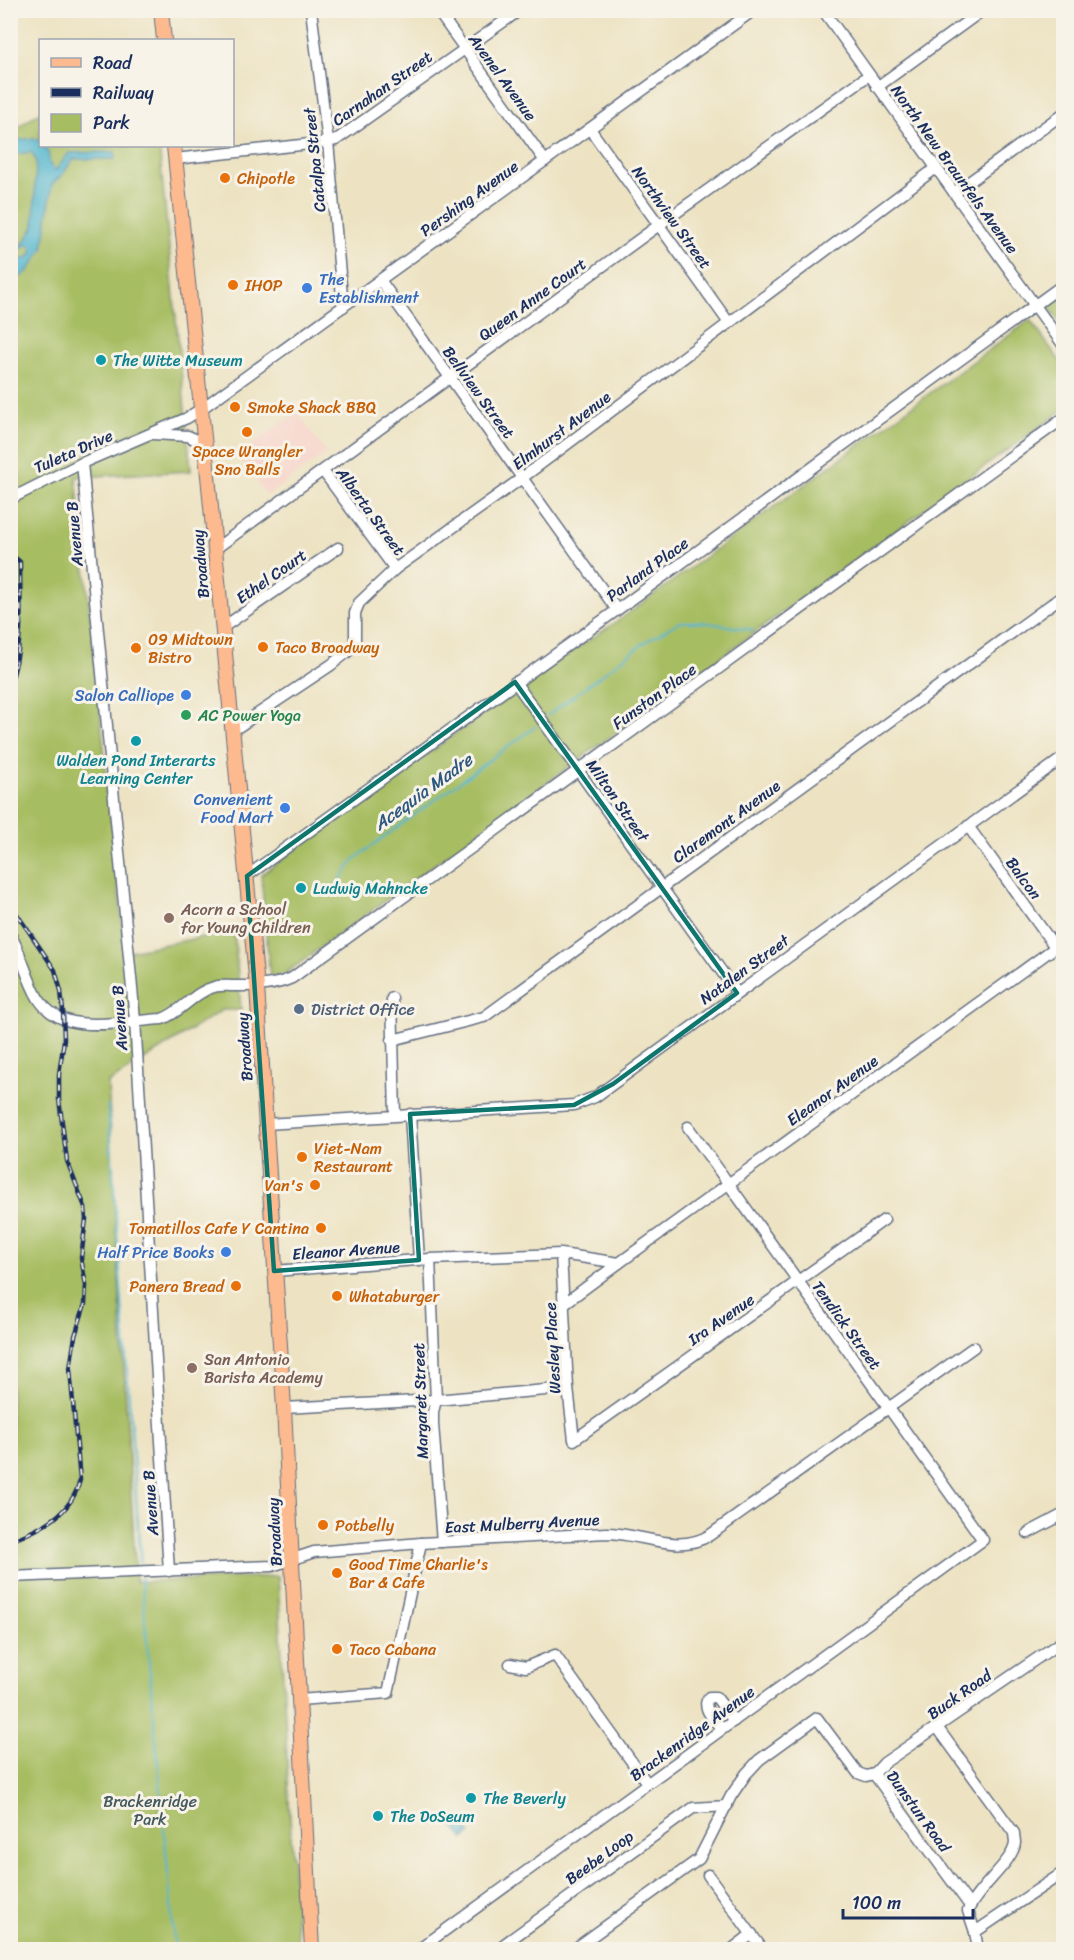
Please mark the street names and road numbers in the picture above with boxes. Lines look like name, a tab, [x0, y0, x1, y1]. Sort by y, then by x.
street label: Avenel Avenue	[460, 26, 545, 127]
street label: Carnahan Street	[326, 43, 439, 134]
street label: North New Braunfels Avenue	[883, 78, 1026, 260]
street label: Catalpa Street	[295, 106, 334, 214]
street label: Pershing Avenue	[414, 152, 525, 244]
street label: Northview Street	[624, 159, 719, 275]
street label: Queen Anne Court	[472, 250, 593, 349]
street label: Bellview Street	[435, 340, 522, 445]
street label: Elmhurst Avenue	[505, 383, 617, 478]
street label: Tuleta Drive	[29, 421, 118, 482]
street label: Alberta Street	[328, 460, 413, 562]
street label: Avenue B	[57, 500, 92, 569]
street label: Broadway	[183, 528, 218, 599]
street label: Parland Place	[600, 529, 695, 610]
street label: Ethel Court	[230, 541, 313, 612]
street label: Funston Place	[606, 656, 703, 737]
street label: Milton Street	[578, 753, 657, 848]
street label: Claremont Avenue	[666, 772, 787, 871]
street label: Balcon	[998, 851, 1049, 906]
street label: Natalen Street	[693, 926, 796, 1012]
street label: Avenue B	[103, 984, 136, 1053]
street label: Broadway	[228, 1011, 261, 1082]
street label: Eleanor Avenue	[780, 1047, 885, 1134]
street label: Eleanor Avenue	[291, 1232, 401, 1269]
street label: Tendick Street	[804, 1274, 889, 1376]
street label: Ira Avenue	[681, 1286, 761, 1354]
street label: Wesley Place	[536, 1301, 569, 1394]
street label: Margaret Street	[404, 1342, 437, 1460]
street label: Avenue B	[134, 1469, 167, 1538]
street label: Broadway	[258, 1496, 291, 1567]
street label: East Mulberry Avenue	[444, 1505, 600, 1542]
street label: Buck Road	[921, 1661, 999, 1727]
street label: Brackenridge Avenue	[623, 1678, 761, 1789]
street label: Dunstun Road	[879, 1764, 959, 1860]
street label: Beebe Loop	[559, 1822, 640, 1892]

